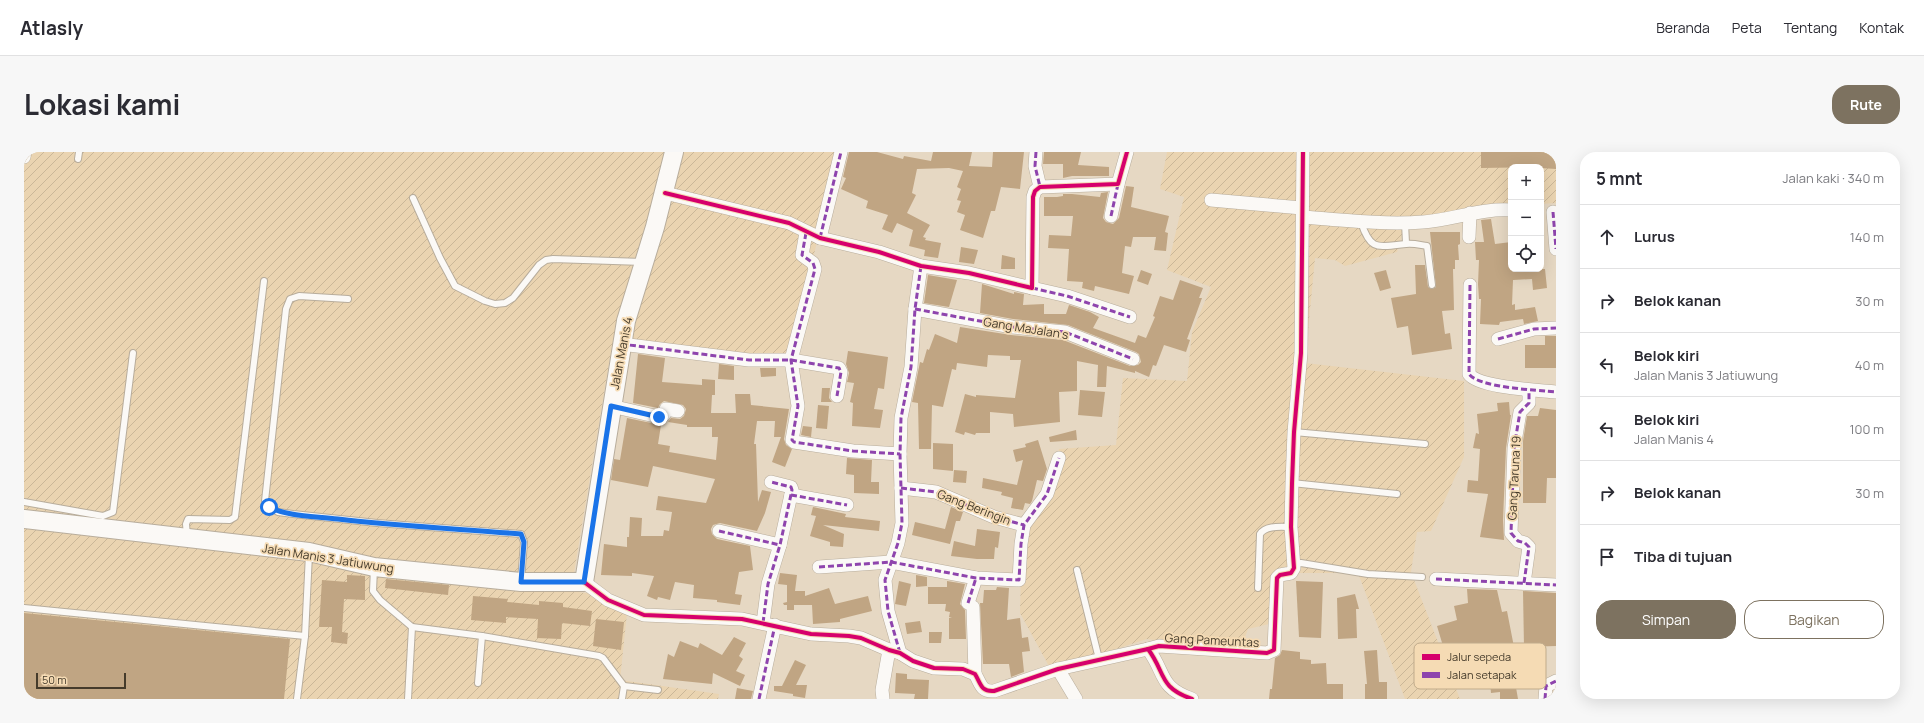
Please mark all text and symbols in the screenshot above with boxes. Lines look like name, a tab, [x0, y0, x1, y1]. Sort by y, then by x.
text: Atlasly	[20, 15, 83, 41]
text: Beranda	[1656, 18, 1710, 37]
text: Peta	[1732, 18, 1762, 37]
text: Tentang	[1784, 18, 1837, 37]
text: Kontak	[1859, 18, 1904, 37]
text: Lokasi kami	[24, 85, 180, 123]
button: Rute	[1832, 85, 1900, 124]
map controls	[1508, 164, 1544, 272]
button: +	[1508, 164, 1544, 200]
text: 5 mnt	[1596, 167, 1643, 190]
text: Jalan kaki · 340 m	[1782, 169, 1884, 187]
button: −	[1508, 200, 1544, 236]
icon: ahead	[1596, 226, 1618, 248]
text: Lurus	[1634, 226, 1675, 247]
text: 140 m	[1850, 228, 1884, 246]
button: locate	[1508, 236, 1544, 272]
icon: right	[1596, 290, 1618, 312]
text: Belok kanan	[1634, 290, 1721, 311]
text: 30 m	[1855, 292, 1884, 310]
street label: Gang MaJalan s	[982, 313, 1070, 343]
street label: Jalan Manis 4	[606, 315, 636, 391]
text: Belok kiri	[1634, 345, 1700, 366]
icon: left	[1596, 354, 1618, 376]
text: 40 m	[1855, 356, 1884, 374]
text: Jalan Manis 3 Jatiuwung	[1634, 366, 1778, 384]
route end	[650, 408, 668, 426]
text: Belok kiri	[1634, 409, 1700, 430]
icon: left	[1596, 418, 1618, 440]
text: 100 m	[1849, 420, 1884, 438]
text: Jalan Manis 4	[1634, 430, 1714, 448]
street label: Gang Taruna 19	[1503, 435, 1525, 521]
icon: right	[1596, 482, 1618, 504]
text: Belok kanan	[1634, 482, 1721, 503]
text: 30 m	[1855, 484, 1884, 502]
street label: Gang Beringin	[935, 485, 1013, 529]
route start	[260, 498, 278, 516]
street label: Jalan Manis 3 Jatiuwung	[261, 539, 395, 577]
icon: arrive	[1596, 546, 1618, 568]
text: Tiba di tujuan	[1634, 546, 1732, 567]
button: Simpan	[1596, 600, 1736, 639]
button: Bagikan	[1744, 600, 1884, 639]
street label: Gang Pameuntas	[1164, 629, 1260, 651]
legend	[1414, 643, 1546, 689]
text: Jalur sepeda	[1447, 649, 1511, 664]
text: Jalan setapak	[1447, 667, 1517, 682]
scale bar	[36, 671, 126, 690]
text: 50 m	[42, 672, 67, 687]

